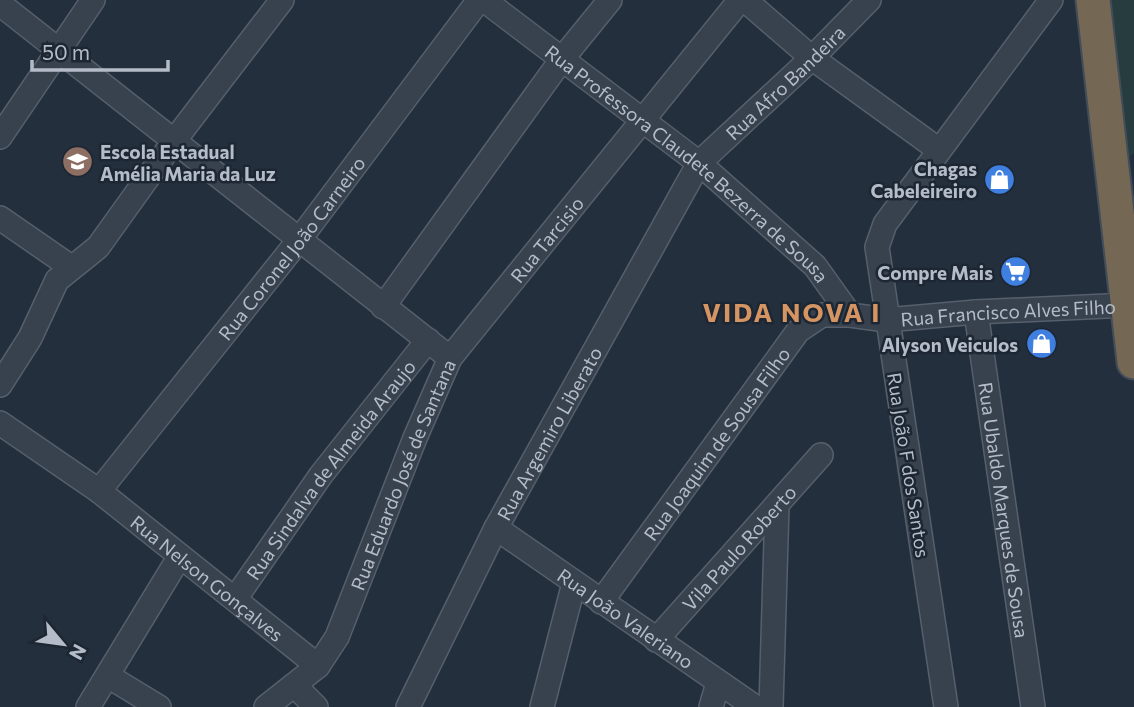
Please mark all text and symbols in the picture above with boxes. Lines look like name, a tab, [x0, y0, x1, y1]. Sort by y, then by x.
street label: Rua Afro Bandeira	[720, 20, 849, 144]
scale bar	[32, 28, 168, 72]
text: 50 m	[42, 39, 90, 64]
street label: Rua Professora Claudete Bezerra de Sousa	[541, 39, 834, 286]
place label: Escola Estadual Amélia Maria da Luz	[100, 140, 276, 185]
school or university icon: Escola Estadual Amélia Maria da Luz	[60, 145, 94, 179]
street label: Rua Coronel João Carneiro	[213, 151, 369, 344]
place label: Chagas Cabeleireiro	[870, 157, 977, 202]
shop icon: Chagas Cabeleireiro	[983, 162, 1017, 196]
street label: Rua Tarcisio	[505, 192, 588, 287]
supermarket icon: Compre Mais	[999, 255, 1033, 289]
place label: Compre Mais	[877, 261, 993, 284]
street label: Rua Francisco Alves Filho	[900, 294, 1116, 330]
district label: VIDA NOVA I	[703, 296, 881, 327]
shop icon: Alyson Veiculos	[1024, 327, 1058, 361]
place label: Alyson Veiculos	[881, 333, 1018, 356]
street label: Rua Argemiro Liberato	[491, 342, 606, 524]
street label: Rua Joaquim de Sousa Filho	[638, 342, 794, 545]
street label: Rua Sindalva de Almeida Araujo	[241, 355, 420, 584]
street label: Rua Eduardo José de Santana	[345, 356, 460, 593]
street label: Rua João F dos Santos	[883, 371, 935, 559]
street label: Rua Ubaldo Marques de Sousa	[975, 380, 1034, 639]
street label: Vila Paulo Roberto	[677, 480, 800, 615]
street label: Rua Nelson Gonçalves	[126, 510, 289, 646]
street label: Rua João Valeriano	[554, 563, 698, 673]
north arrow	[28, 609, 98, 679]
text: N	[65, 641, 92, 664]

